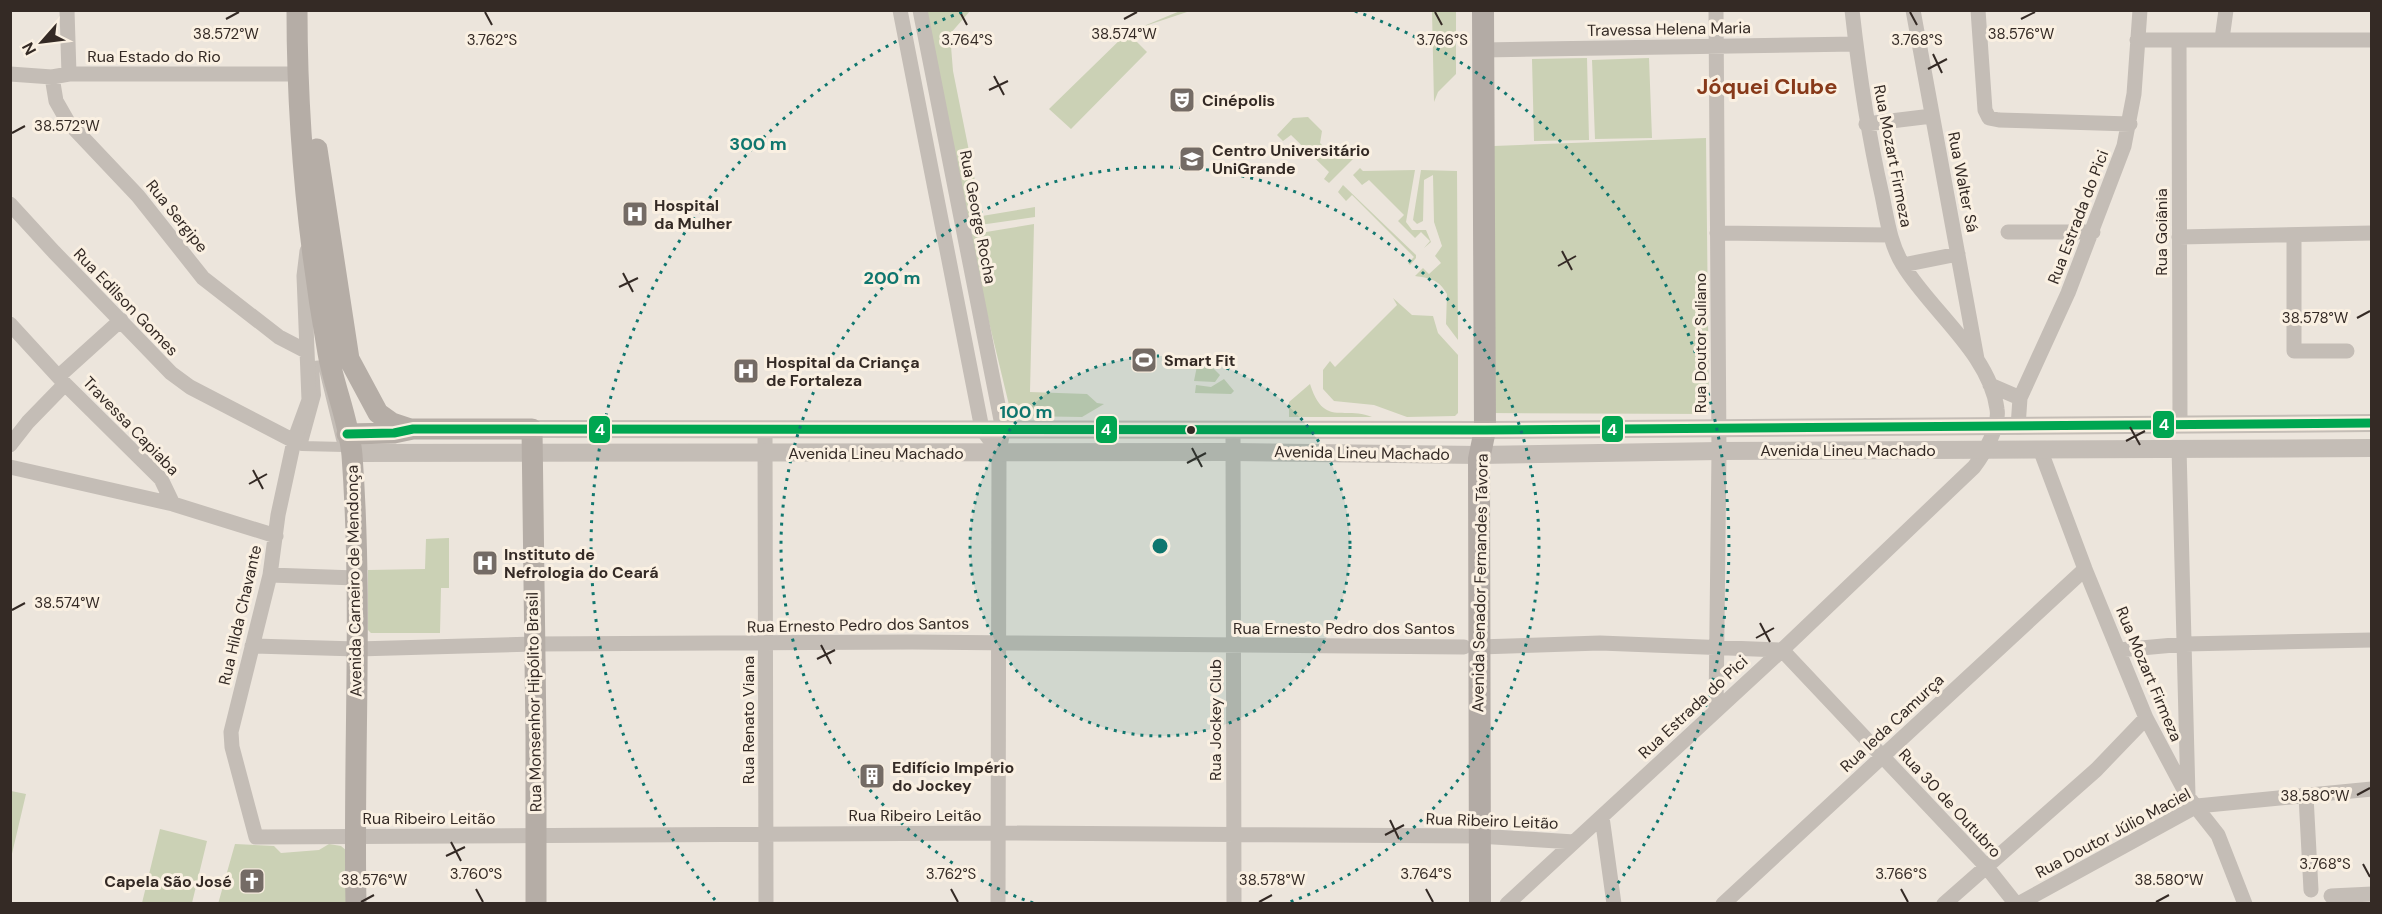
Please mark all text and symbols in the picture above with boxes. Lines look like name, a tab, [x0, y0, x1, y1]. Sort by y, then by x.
north arrow	[12, 12, 72, 72]
street label: Travessa Helena Maria	[1587, 17, 1751, 41]
text: 38.572°W	[193, 24, 259, 44]
text: 38.574°W	[1091, 24, 1157, 44]
text: 38.576°W	[1988, 24, 2055, 44]
text: 3.762°S	[467, 30, 518, 50]
text: 3.764°S	[941, 30, 993, 50]
text: 3.766°S	[1416, 30, 1468, 50]
text: 3.768°S	[1891, 30, 1943, 50]
text: N	[17, 39, 41, 59]
street label: Rua Estado do Rio	[87, 46, 221, 67]
district label: Jóquei Clube	[1696, 72, 1838, 101]
street label: Rua Mozart Firmeza	[1869, 83, 1917, 229]
theatre icon: Cinépolis	[1167, 85, 1197, 115]
place label: Cinépolis	[1202, 90, 1275, 111]
text: 38.572°W	[34, 116, 100, 136]
street label: Rua Walter Sá	[1943, 130, 1983, 234]
text: 300 m	[729, 132, 787, 156]
place label: Centro Universitário UniGrande	[1212, 140, 1370, 179]
school or university icon: Centro Universitário UniGrande	[1177, 144, 1207, 174]
street label: Rua Estrada do Pici	[2043, 147, 2113, 287]
street label: Rua George Rocha	[955, 148, 1001, 286]
street label: Rua Sergipe	[141, 175, 213, 257]
street label: Rua Goiânia	[2151, 188, 2172, 276]
place label: Hospital da Mulher	[654, 195, 732, 234]
hospital icon: Hospital da Mulher	[620, 199, 650, 229]
street label: Rua Edilson Gomes	[69, 244, 183, 360]
text: 200 m	[864, 266, 920, 290]
street label: Rua Doutor Suliano	[1690, 273, 1711, 413]
text: 38.578°W	[2282, 308, 2349, 328]
sports icon: Smart Fit	[1129, 345, 1159, 375]
place label: Smart Fit	[1164, 350, 1236, 371]
place label: Hospital da Criança de Fortaleza	[766, 352, 920, 391]
hospital icon: Hospital da Criança de Fortaleza	[731, 356, 761, 386]
street label: Travessa Capiaba	[78, 372, 184, 480]
text: 100 m	[999, 400, 1053, 424]
line badge: 4	[2152, 410, 2175, 439]
text: 4	[2159, 414, 2169, 435]
line badge: 4	[588, 415, 611, 444]
line badge: 4	[1095, 415, 1118, 444]
line badge: 4	[1601, 415, 1624, 443]
text: 4	[595, 419, 605, 440]
text: 4	[1101, 419, 1111, 440]
text: 4	[1607, 419, 1617, 440]
unlabelled marker	[1185, 424, 1197, 436]
street label: Avenida Lineu Machado	[1760, 440, 1936, 461]
street label: Avenida Lineu Machado	[1274, 441, 1450, 465]
street label: Avenida Lineu Machado	[788, 443, 964, 464]
street label: Avenida Senador Fernandes Távora	[1467, 453, 1493, 713]
street label: Avenida Carneiro de Mendonça	[341, 465, 367, 697]
centre of rings	[1150, 536, 1170, 556]
street label: Rua Hilda Chavante	[214, 543, 266, 687]
place label: Instituto de Nefrologia do Ceará	[504, 544, 659, 583]
hospital icon: Instituto de Nefrologia do Ceará	[470, 548, 500, 578]
street label: Rua Monsenhor Hipólito Brasil	[522, 592, 546, 812]
text: 38.574°W	[34, 593, 100, 613]
street label: Rua Mozart Firmeza	[2111, 603, 2187, 745]
street label: Rua Ernesto Pedro dos Santos	[747, 613, 969, 637]
street label: Rua Ernesto Pedro dos Santos	[1233, 618, 1455, 639]
street label: Rua Estrada do Pici	[1634, 651, 1752, 763]
street label: Rua Renato Viana	[738, 656, 759, 784]
street label: Rua Jockey Club	[1205, 659, 1226, 781]
street label: Rua Ieda Camurça	[1836, 669, 1948, 777]
street label: Rua 30 de Outubro	[1894, 744, 2006, 862]
place label: Edifício Império do Jockey	[892, 757, 1014, 796]
building icon: Edifício Império do Jockey	[857, 761, 887, 791]
street label: Rua Doutor Júlio Maciel	[2032, 783, 2194, 883]
text: 38.580°W	[2280, 786, 2350, 806]
street label: Rua Ribeiro Leitão	[849, 805, 981, 826]
street label: Rua Ribeiro Leitão	[363, 808, 495, 829]
street label: Rua Ribeiro Leitão	[1425, 808, 1559, 834]
text: 3.768°S	[2299, 854, 2351, 874]
text: 3.760°S	[450, 864, 503, 884]
text: 3.762°S	[926, 864, 977, 884]
text: 3.764°S	[1400, 864, 1452, 884]
text: 3.766°S	[1875, 864, 1927, 884]
church icon: Capela São José	[237, 866, 267, 896]
text: 38.576°W	[341, 870, 408, 890]
text: 38.578°W	[1239, 870, 1306, 890]
text: 38.580°W	[2134, 870, 2204, 890]
place label: Capela São José	[104, 871, 232, 892]

